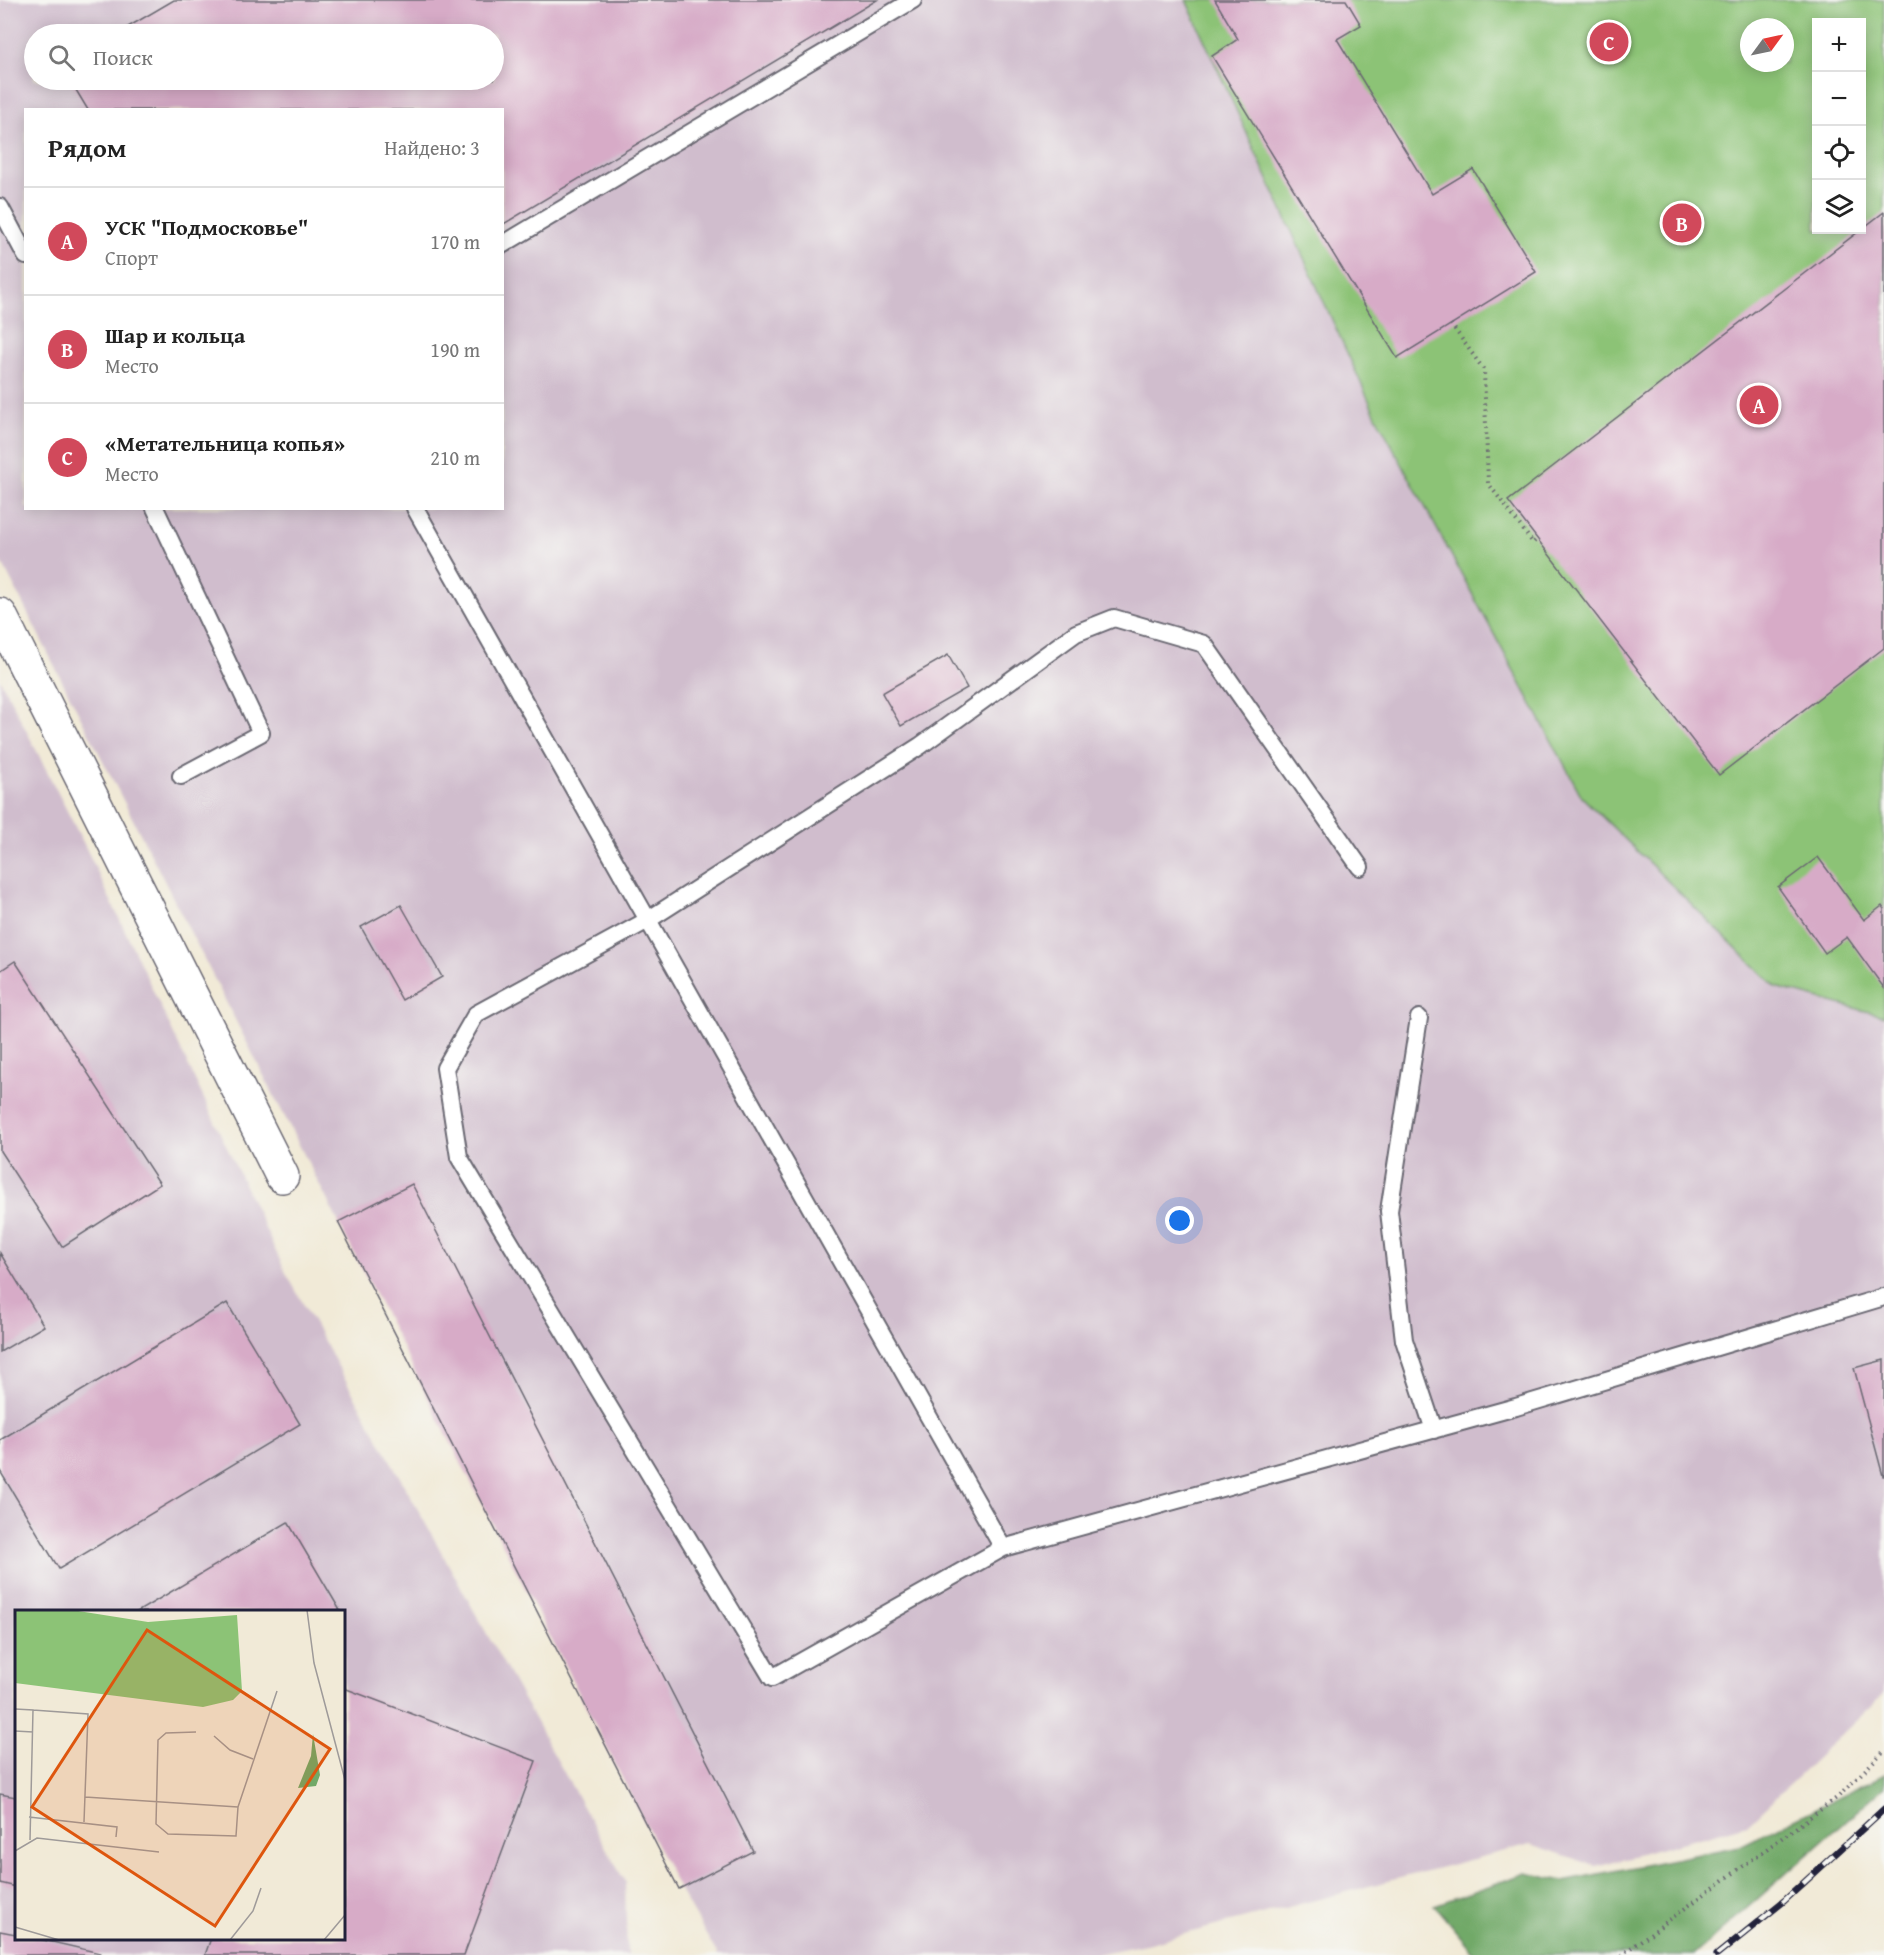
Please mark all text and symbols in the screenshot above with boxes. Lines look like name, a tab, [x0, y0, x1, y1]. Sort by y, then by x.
north arrow	[1740, 18, 1794, 72]
map controls	[1812, 18, 1866, 234]
button: +	[1812, 18, 1866, 72]
pin: C	[1590, 20, 1628, 64]
search box	[24, 24, 504, 90]
icon: search	[45, 41, 78, 74]
text: Поиск	[93, 41, 153, 73]
button: −	[1812, 72, 1866, 126]
button: locate	[1812, 126, 1866, 180]
text: Рядом	[48, 128, 126, 167]
text: Найдено: 3	[384, 133, 480, 162]
button: layers	[1812, 180, 1866, 234]
pin: B	[1662, 200, 1702, 246]
text: УСК "Подмосковье"	[105, 211, 308, 243]
text: A	[61, 227, 74, 256]
text: 170 m	[430, 227, 480, 256]
text: Спорт	[105, 243, 158, 272]
text: Шар и кольца	[105, 319, 245, 351]
text: B	[61, 335, 74, 364]
text: 190 m	[430, 335, 480, 364]
text: Место	[105, 351, 159, 380]
pin: A	[1740, 382, 1778, 428]
text: «Метательница копья»	[105, 427, 345, 459]
text: C	[62, 443, 73, 472]
text: 210 m	[430, 443, 480, 472]
text: Место	[105, 459, 159, 488]
your location	[1165, 1206, 1194, 1235]
inset map	[15, 1610, 345, 1940]

